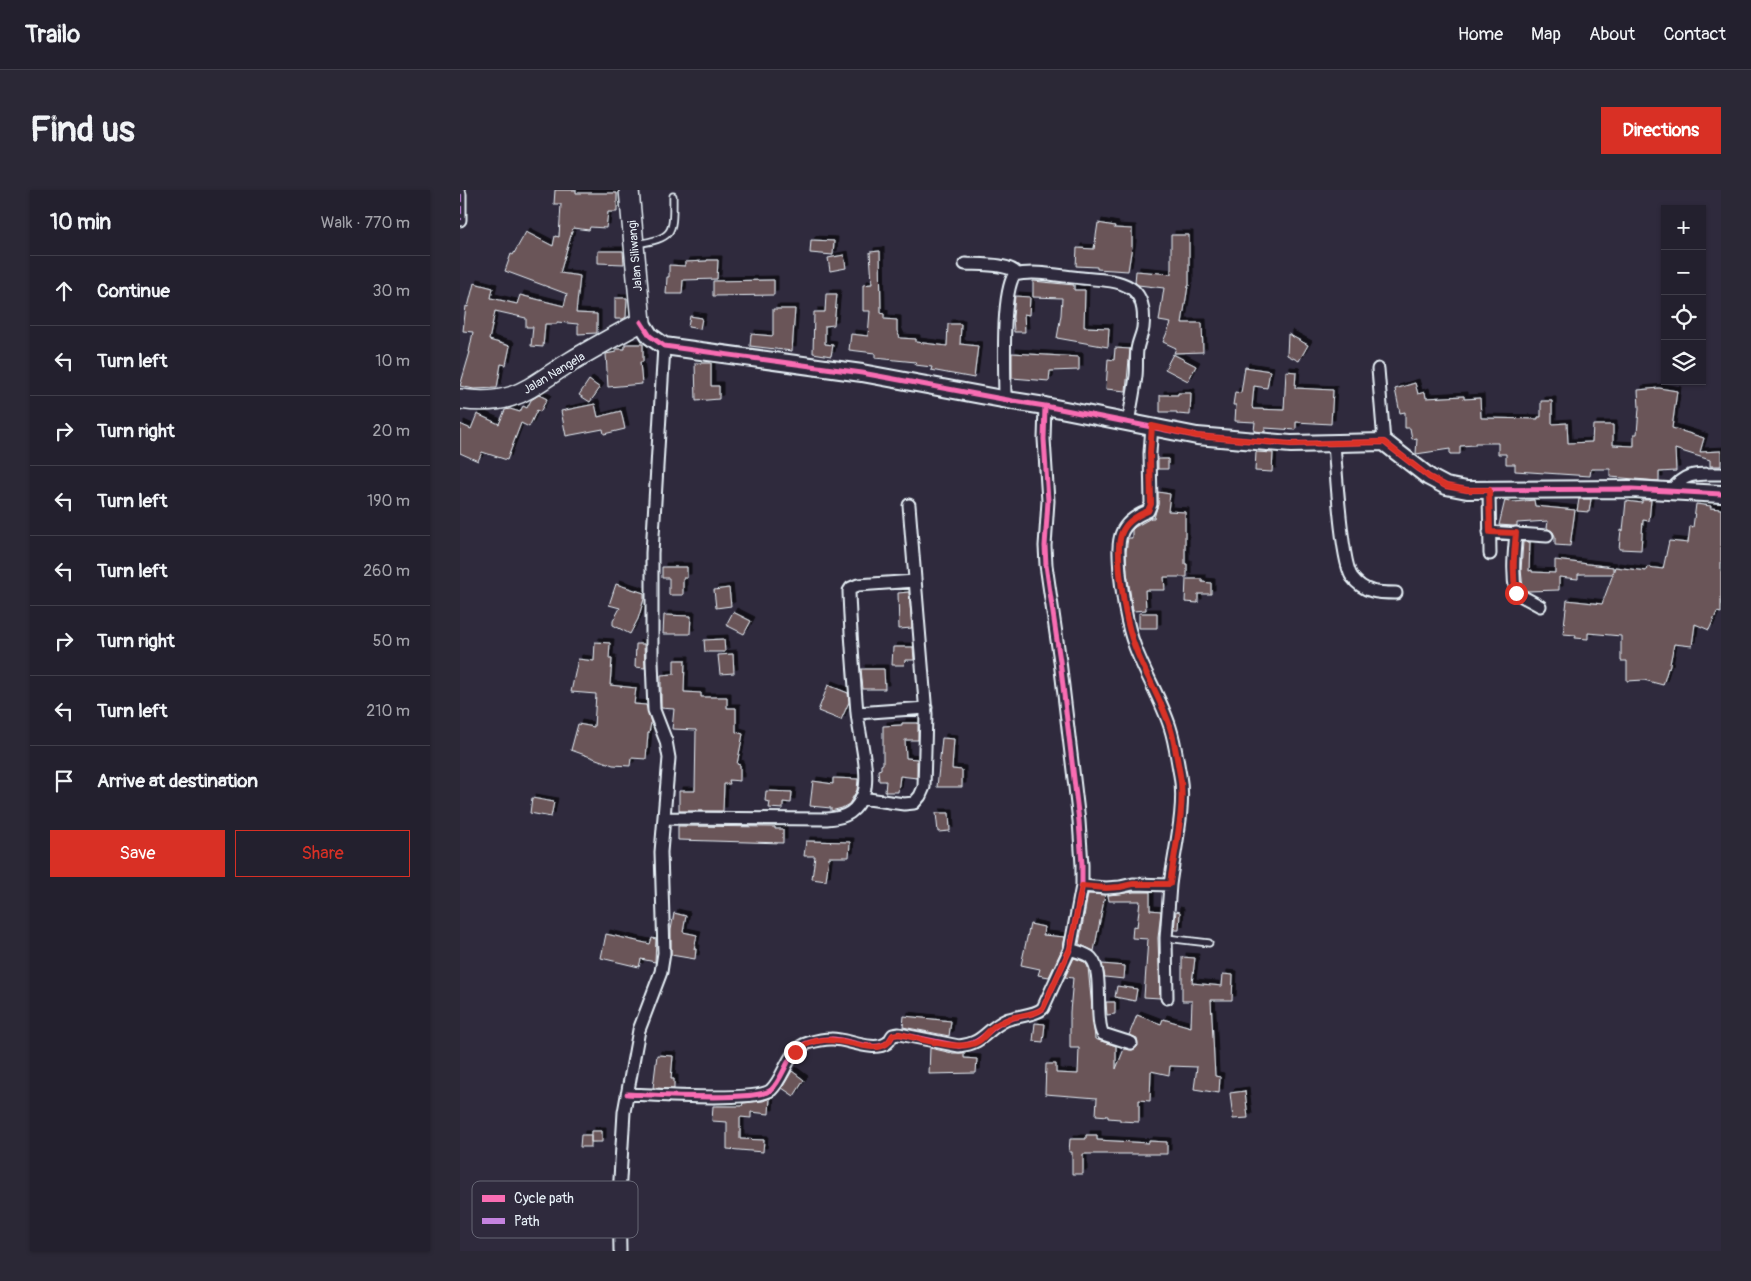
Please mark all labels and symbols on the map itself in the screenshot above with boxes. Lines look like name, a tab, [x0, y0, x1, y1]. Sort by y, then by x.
street label: Jalan Siliwangi	[625, 220, 646, 292]
street label: Jalan Nangela	[521, 349, 588, 398]
route start	[1505, 582, 1528, 605]
route end	[784, 1041, 807, 1064]
legend	[472, 1181, 638, 1238]
text: Cycle path	[514, 1190, 574, 1207]
text: Path	[514, 1213, 539, 1230]

